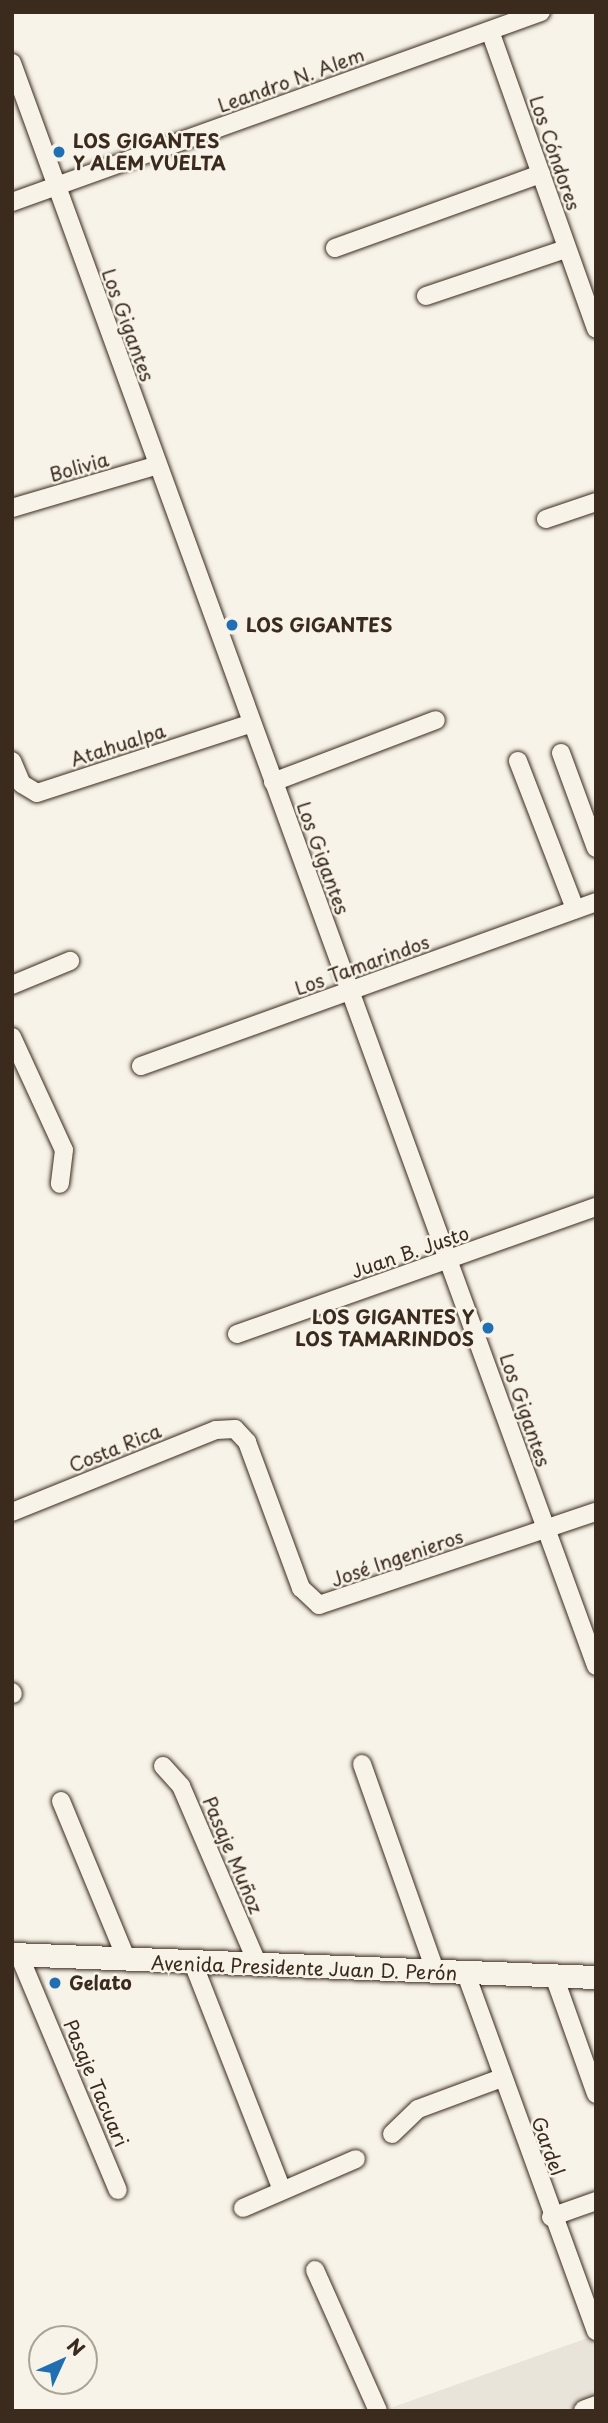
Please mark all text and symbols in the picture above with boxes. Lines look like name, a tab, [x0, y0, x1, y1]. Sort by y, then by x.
street label: Leandro N. Alem	[215, 43, 367, 117]
street label: Los Cóndores	[525, 92, 585, 214]
place label: LOS GIGANTES Y ALEM VUELTA	[73, 130, 229, 174]
marker: LOS GIGANTES Y ALEM VUELTA	[51, 144, 67, 160]
street label: Los Gigantes	[97, 265, 159, 385]
street label: Bolivia	[47, 448, 111, 486]
place label: LOS GIGANTES	[246, 614, 394, 636]
marker: LOS GIGANTES	[224, 617, 240, 633]
street label: Atahualpa	[68, 719, 168, 771]
street label: Los Gigantes	[292, 798, 354, 918]
street label: Los Tamarindos	[291, 930, 433, 1000]
street label: Juan B. Justo	[348, 1221, 472, 1283]
place label: LOS GIGANTES Y LOS TAMARINDOS	[294, 1306, 474, 1350]
marker: LOS GIGANTES Y LOS TAMARINDOS	[480, 1320, 496, 1336]
street label: Los Gigantes	[495, 1350, 555, 1470]
street label: Costa Rica	[65, 1419, 165, 1477]
street label: José Ingenieros	[328, 1525, 466, 1591]
street label: Pasaje Muñoz	[198, 1793, 268, 1917]
street label: Avenida Presidente Juan D. Perón	[150, 1951, 458, 1985]
place label: Gelato	[69, 1972, 132, 1994]
marker: Gelato	[47, 1975, 63, 1991]
street label: Pasaje Tacuari	[59, 2017, 133, 2149]
street label: Gardel	[527, 2113, 569, 2179]
north arrow	[28, 2325, 98, 2395]
text: N	[61, 2331, 92, 2362]

